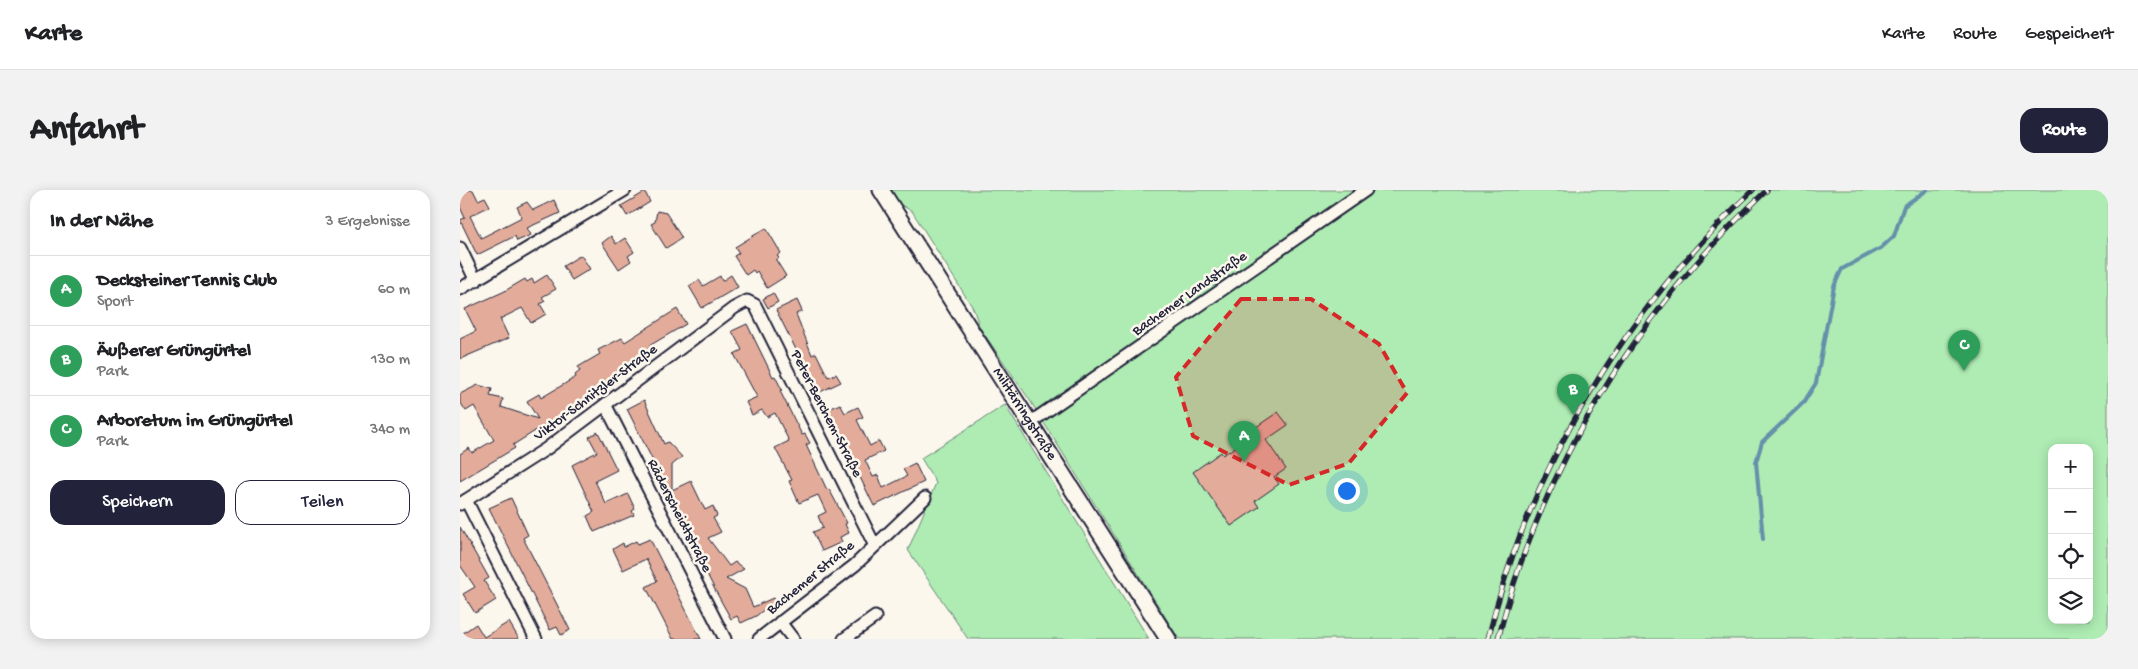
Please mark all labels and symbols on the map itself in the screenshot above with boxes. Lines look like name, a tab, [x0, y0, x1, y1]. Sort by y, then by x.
street label: Bachemer Landstraße	[1128, 247, 1251, 341]
pin: C	[1948, 330, 1980, 371]
street label: Viktor-Schnitzler-Straße	[530, 341, 662, 446]
street label: Peter-Berchem-Straße	[786, 346, 866, 481]
street label: Militärringstraße	[988, 364, 1061, 464]
pin: B	[1557, 374, 1589, 415]
pin: A	[1228, 421, 1260, 462]
street label: Räderscheidtstraße	[643, 456, 715, 576]
your location	[1334, 478, 1360, 504]
street label: Bachemer Straße	[763, 537, 859, 620]

